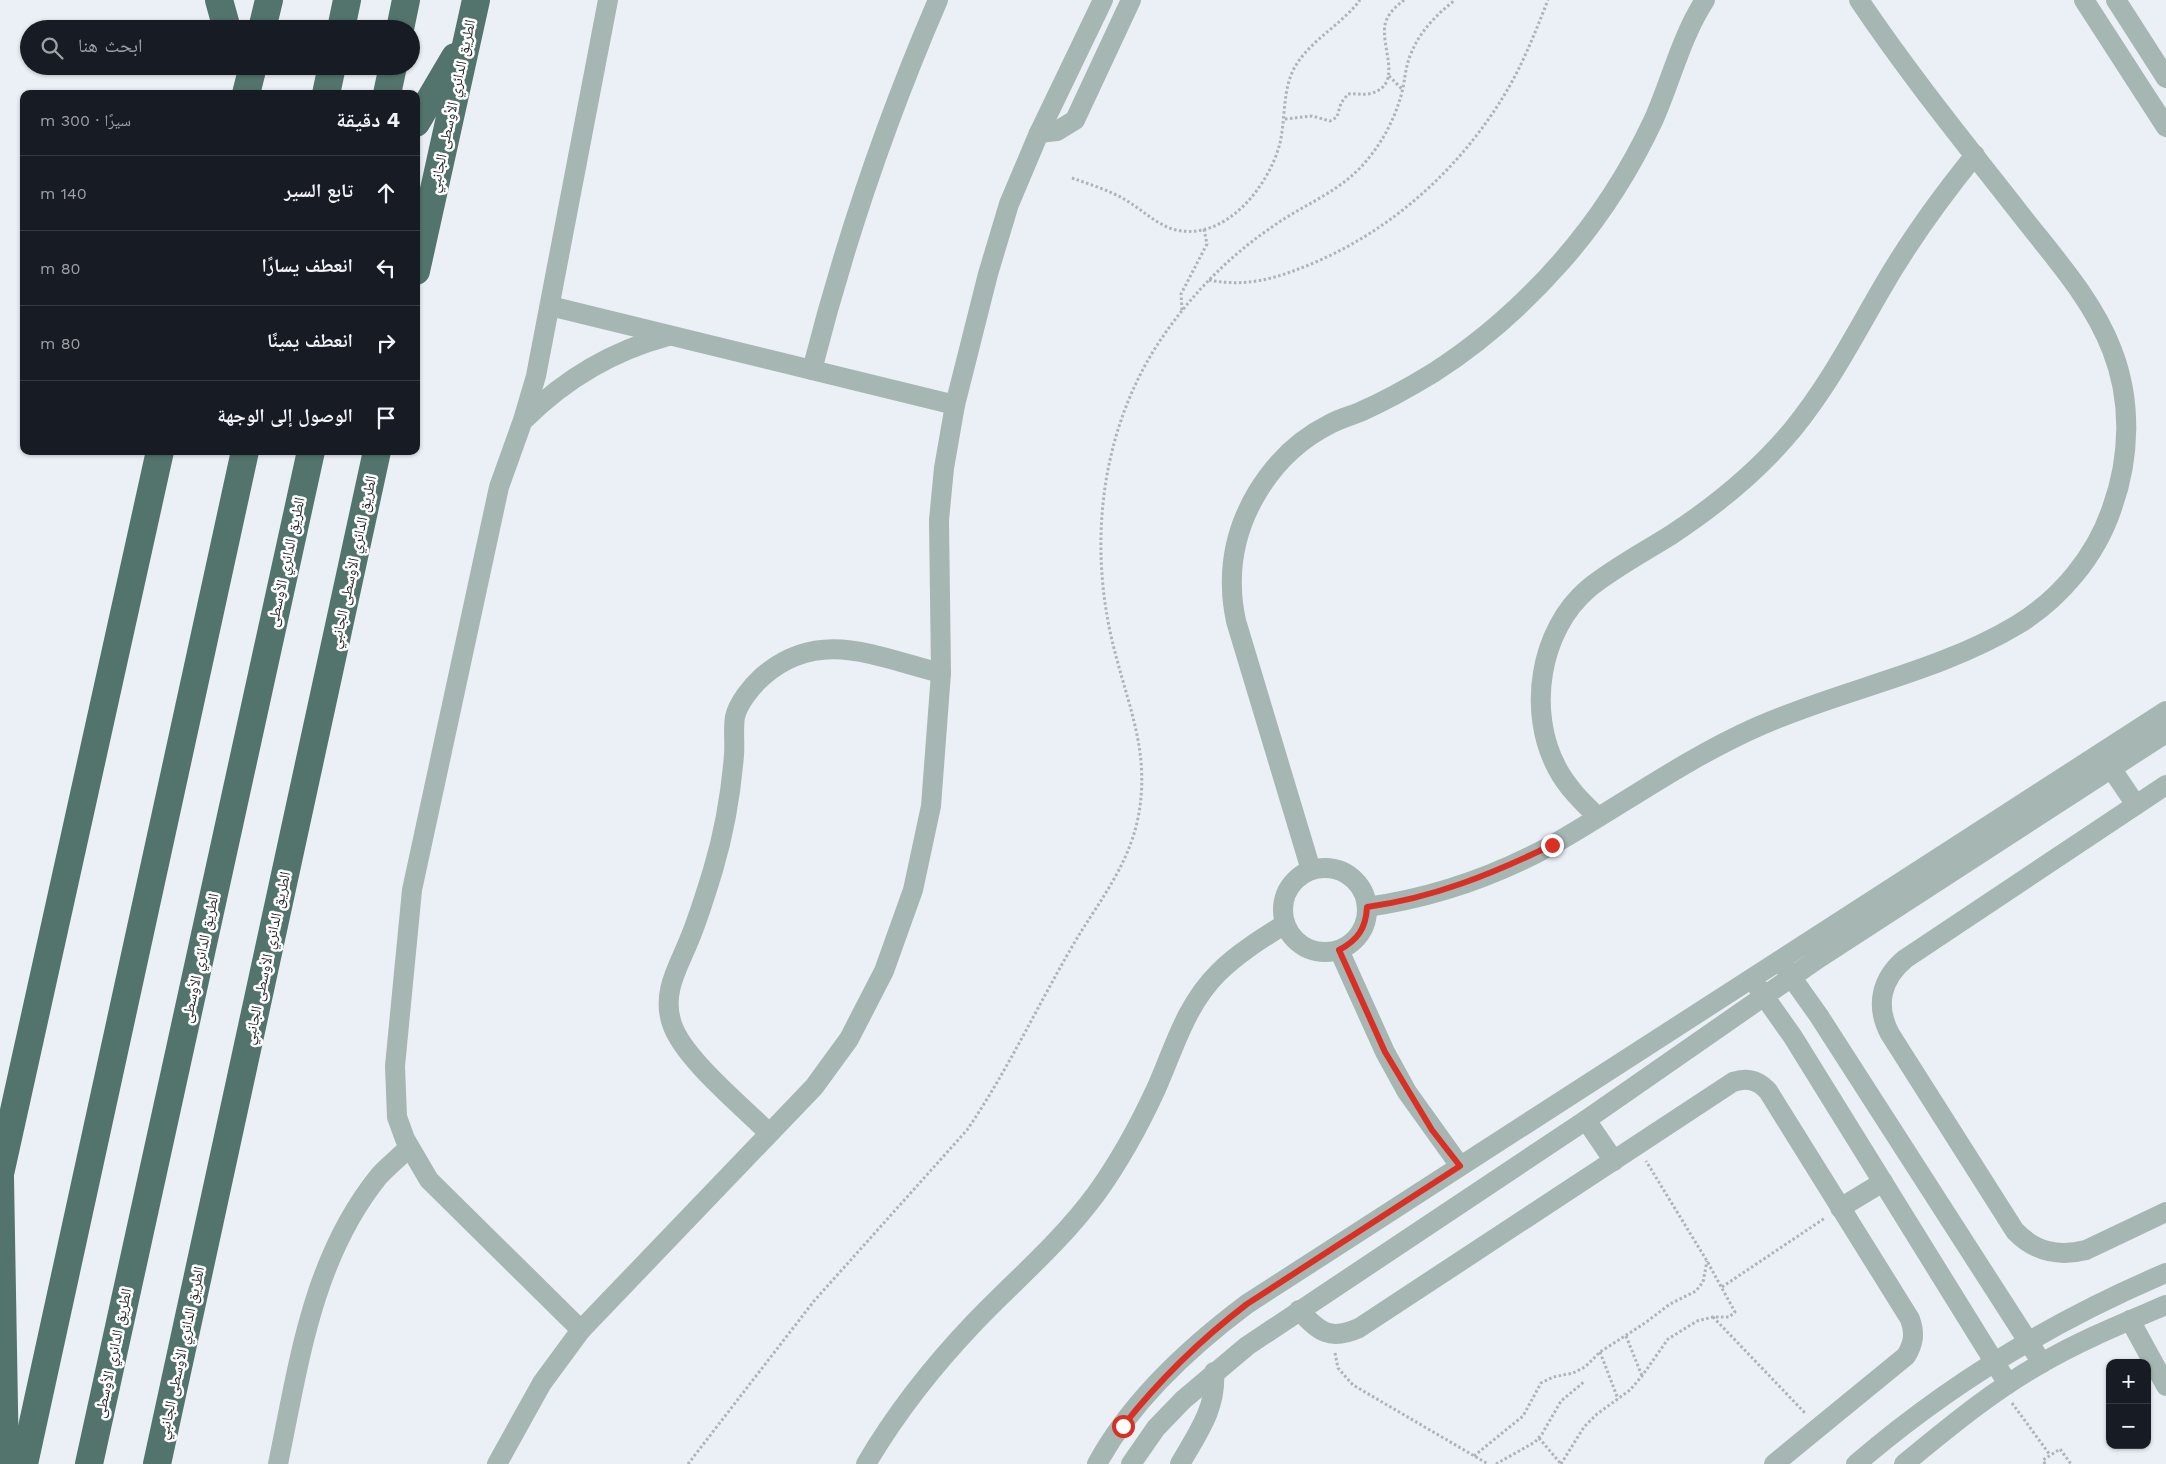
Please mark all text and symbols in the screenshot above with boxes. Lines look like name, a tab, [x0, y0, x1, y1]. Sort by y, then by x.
street label: الطريق الدائري الأوسطى الجانبي	[425, 18, 482, 195]
search box	[20, 20, 420, 75]
icon: search	[38, 34, 66, 62]
text: ابحث هنا	[78, 34, 142, 57]
text: 4 دقيقة	[336, 107, 400, 132]
text: سيرًا · 300 m	[40, 111, 131, 130]
text: تابع السير	[284, 179, 353, 202]
icon: ahead	[372, 179, 400, 207]
text: 140 m	[40, 184, 87, 203]
text: انعطف يسارًا	[261, 254, 353, 277]
icon: left	[372, 254, 400, 282]
text: 80 m	[40, 259, 81, 278]
text: انعطف يمينًا	[267, 329, 353, 352]
icon: right	[372, 329, 400, 357]
text: 80 m	[40, 334, 81, 353]
text: الوصول إلى الوجهة	[217, 404, 353, 427]
icon: arrive	[372, 404, 400, 432]
street label: الطريق الدائري الأوسطى الجانبي	[326, 474, 383, 651]
street label: الطريق الدائري الأوسطى	[263, 496, 311, 629]
route end	[1541, 834, 1564, 857]
street label: الطريق الدائري الأوسطى الجانبي	[240, 870, 297, 1047]
street label: الطريق الدائري الأوسطى	[177, 892, 225, 1025]
street label: الطريق الدائري الأوسطى الجانبي	[154, 1265, 211, 1442]
street label: الطريق الدائري الأوسطى	[90, 1287, 138, 1420]
map controls	[2106, 1359, 2151, 1449]
button: +	[2106, 1359, 2151, 1404]
button: −	[2106, 1404, 2151, 1449]
route start	[1112, 1415, 1135, 1438]

